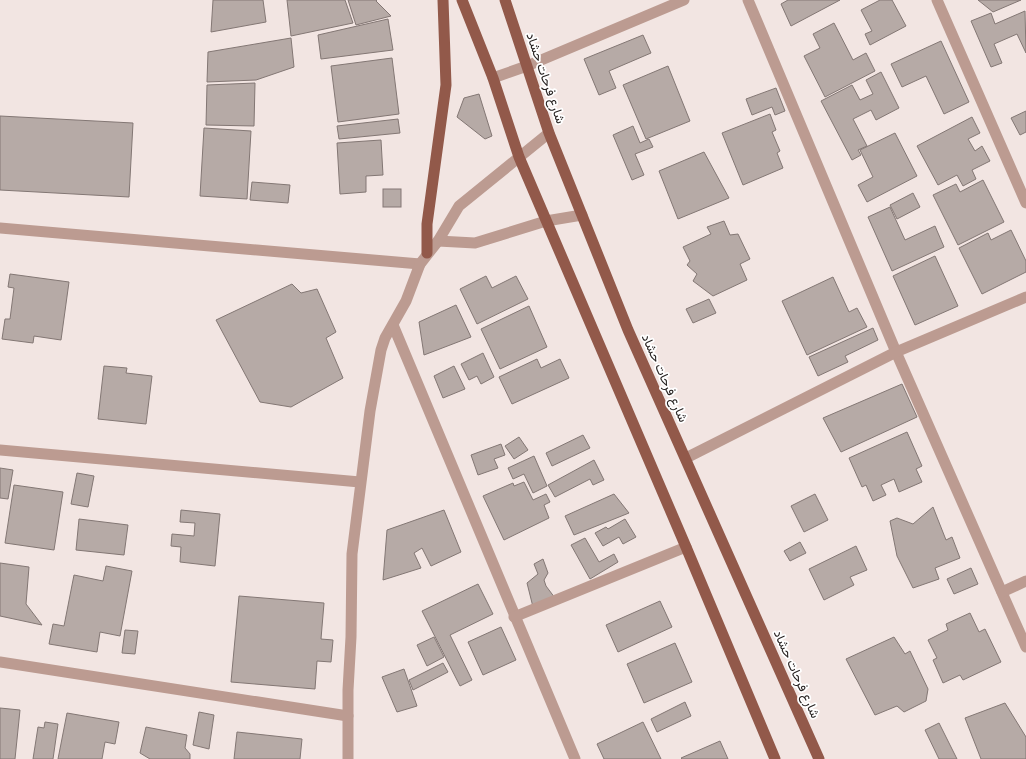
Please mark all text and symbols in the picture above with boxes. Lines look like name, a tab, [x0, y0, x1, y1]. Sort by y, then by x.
street label: شارع فرحات حشاد	[522, 30, 569, 126]
street label: شارع فرحات حشاد	[637, 331, 692, 425]
street label: شارع فرحات حشاد	[769, 627, 824, 721]

